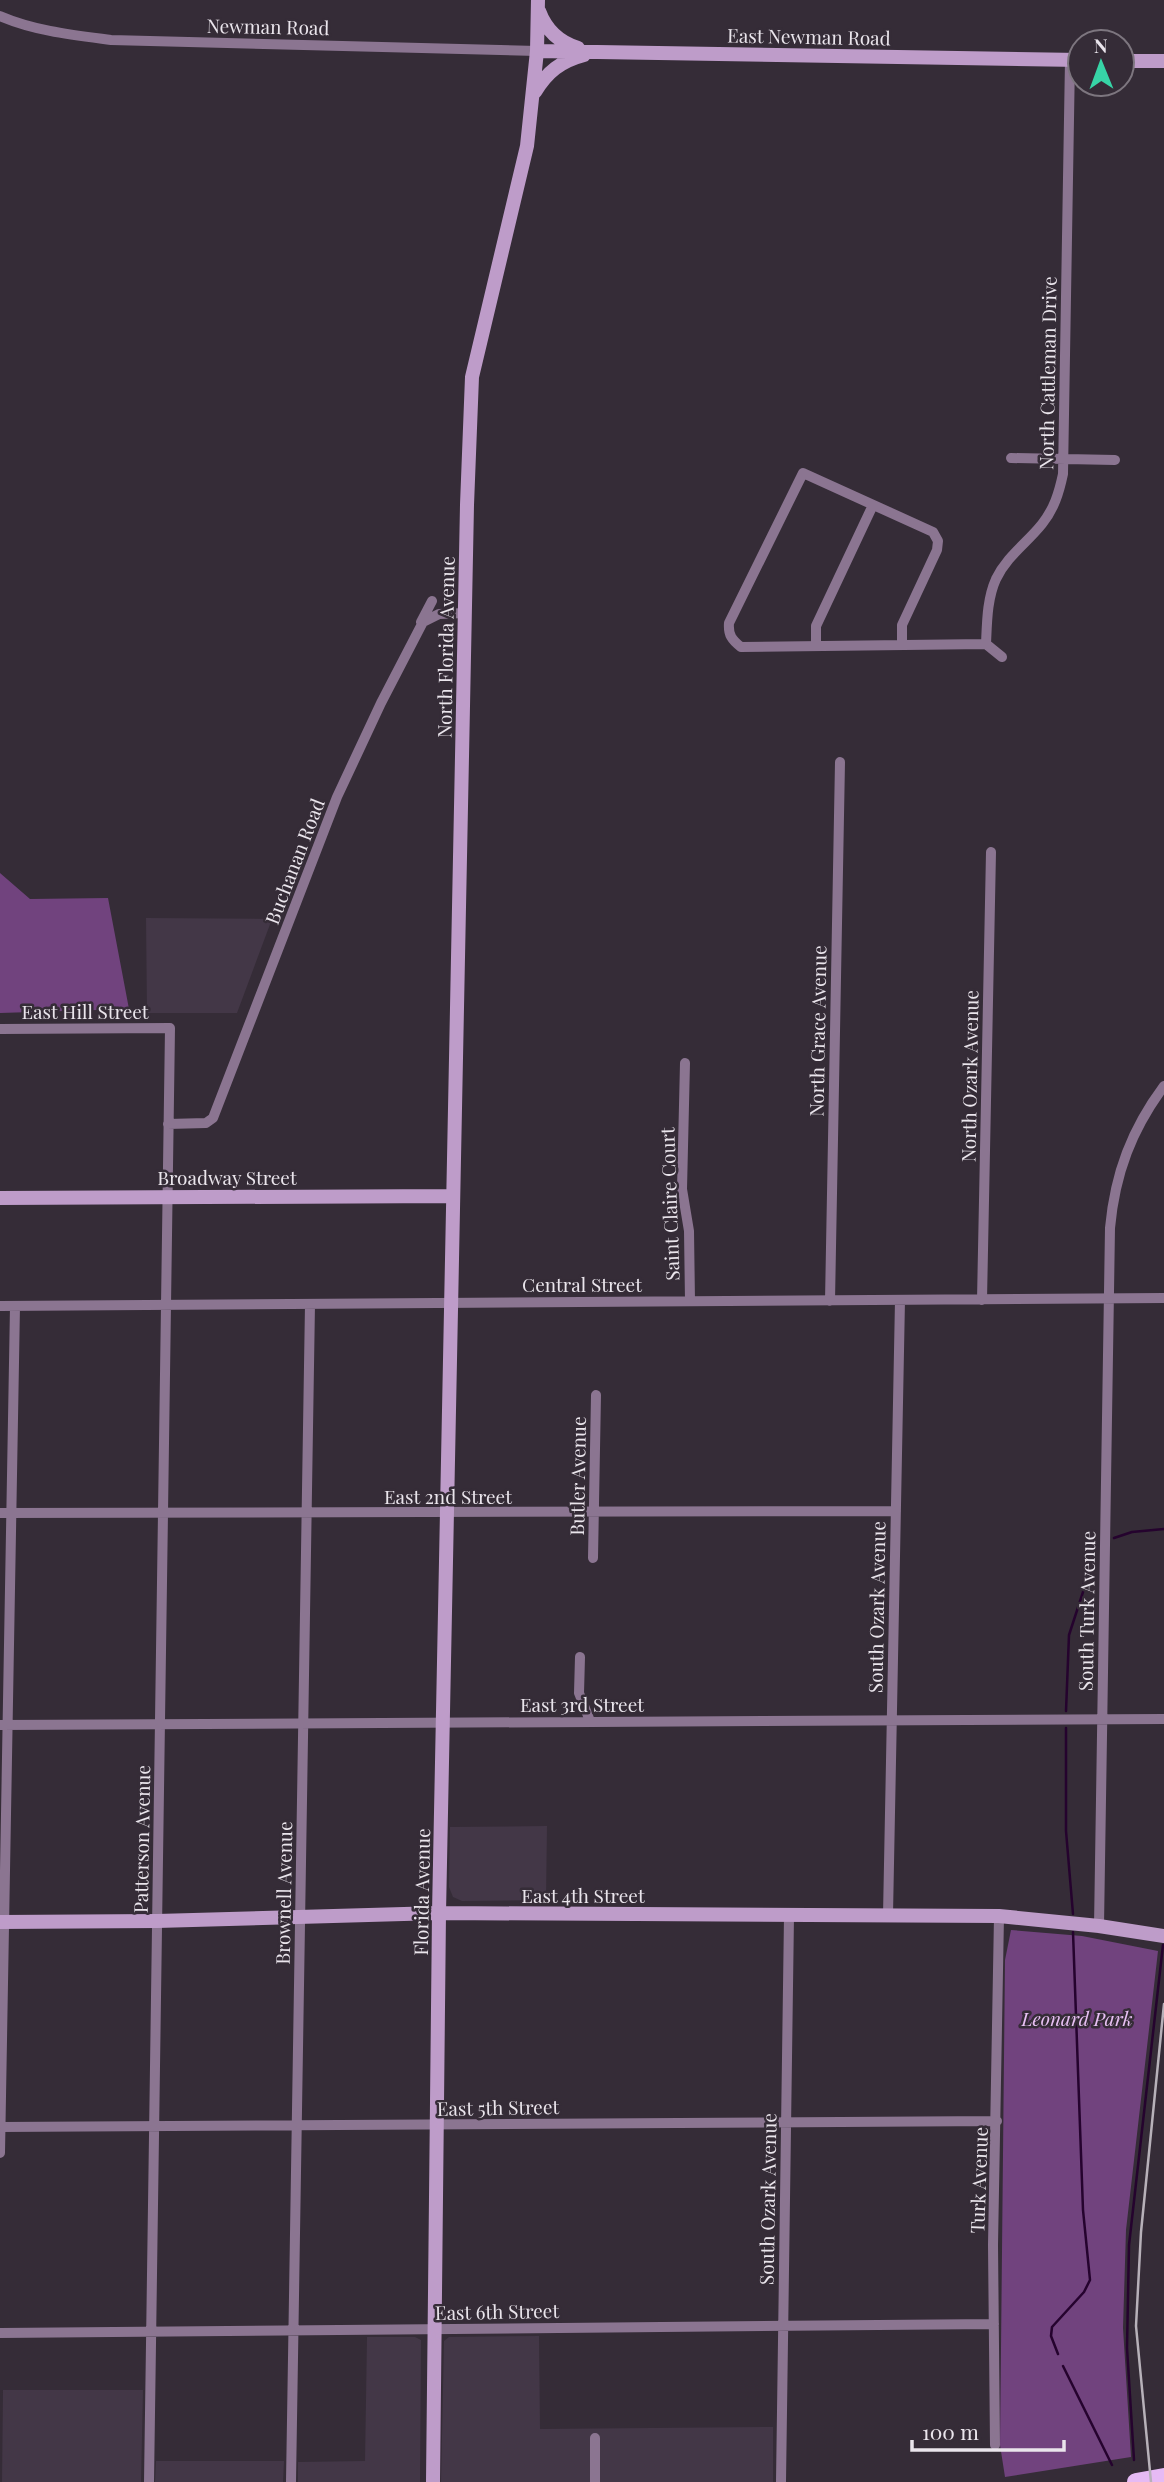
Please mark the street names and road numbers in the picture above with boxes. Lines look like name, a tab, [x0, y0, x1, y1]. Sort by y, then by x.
street label: Newman Road	[206, 12, 330, 40]
street label: East Newman Road	[727, 22, 891, 50]
street label: North Cattleman Drive	[1032, 276, 1062, 470]
street label: North Florida Avenue	[430, 556, 460, 738]
street label: Buchanan Road	[258, 794, 330, 928]
street label: North Grace Avenue	[803, 945, 831, 1117]
street label: North Ozark Avenue	[954, 990, 984, 1162]
street label: East Hill Street	[21, 998, 149, 1024]
street label: Saint Claire Court	[653, 1127, 685, 1281]
street label: Broadway Street	[157, 1164, 297, 1190]
street label: Central Street	[522, 1271, 642, 1297]
street label: Butler Avenue	[563, 1416, 591, 1536]
street label: East 2nd Street	[384, 1483, 512, 1509]
street label: South Ozark Avenue	[862, 1521, 890, 1693]
street label: South Turk Avenue	[1072, 1531, 1100, 1691]
street label: East 3rd Street	[520, 1691, 644, 1717]
street label: Patterson Avenue	[127, 1765, 155, 1913]
street label: Brownell Avenue	[269, 1821, 297, 1965]
street label: Florida Avenue	[407, 1828, 435, 1956]
street label: East 4th Street	[521, 1882, 645, 1908]
street label: East 5th Street	[437, 2093, 560, 2121]
street label: South Ozark Avenue	[753, 2113, 781, 2285]
street label: Turk Avenue	[963, 2126, 993, 2234]
street label: East 6th Street	[435, 2297, 560, 2325]

